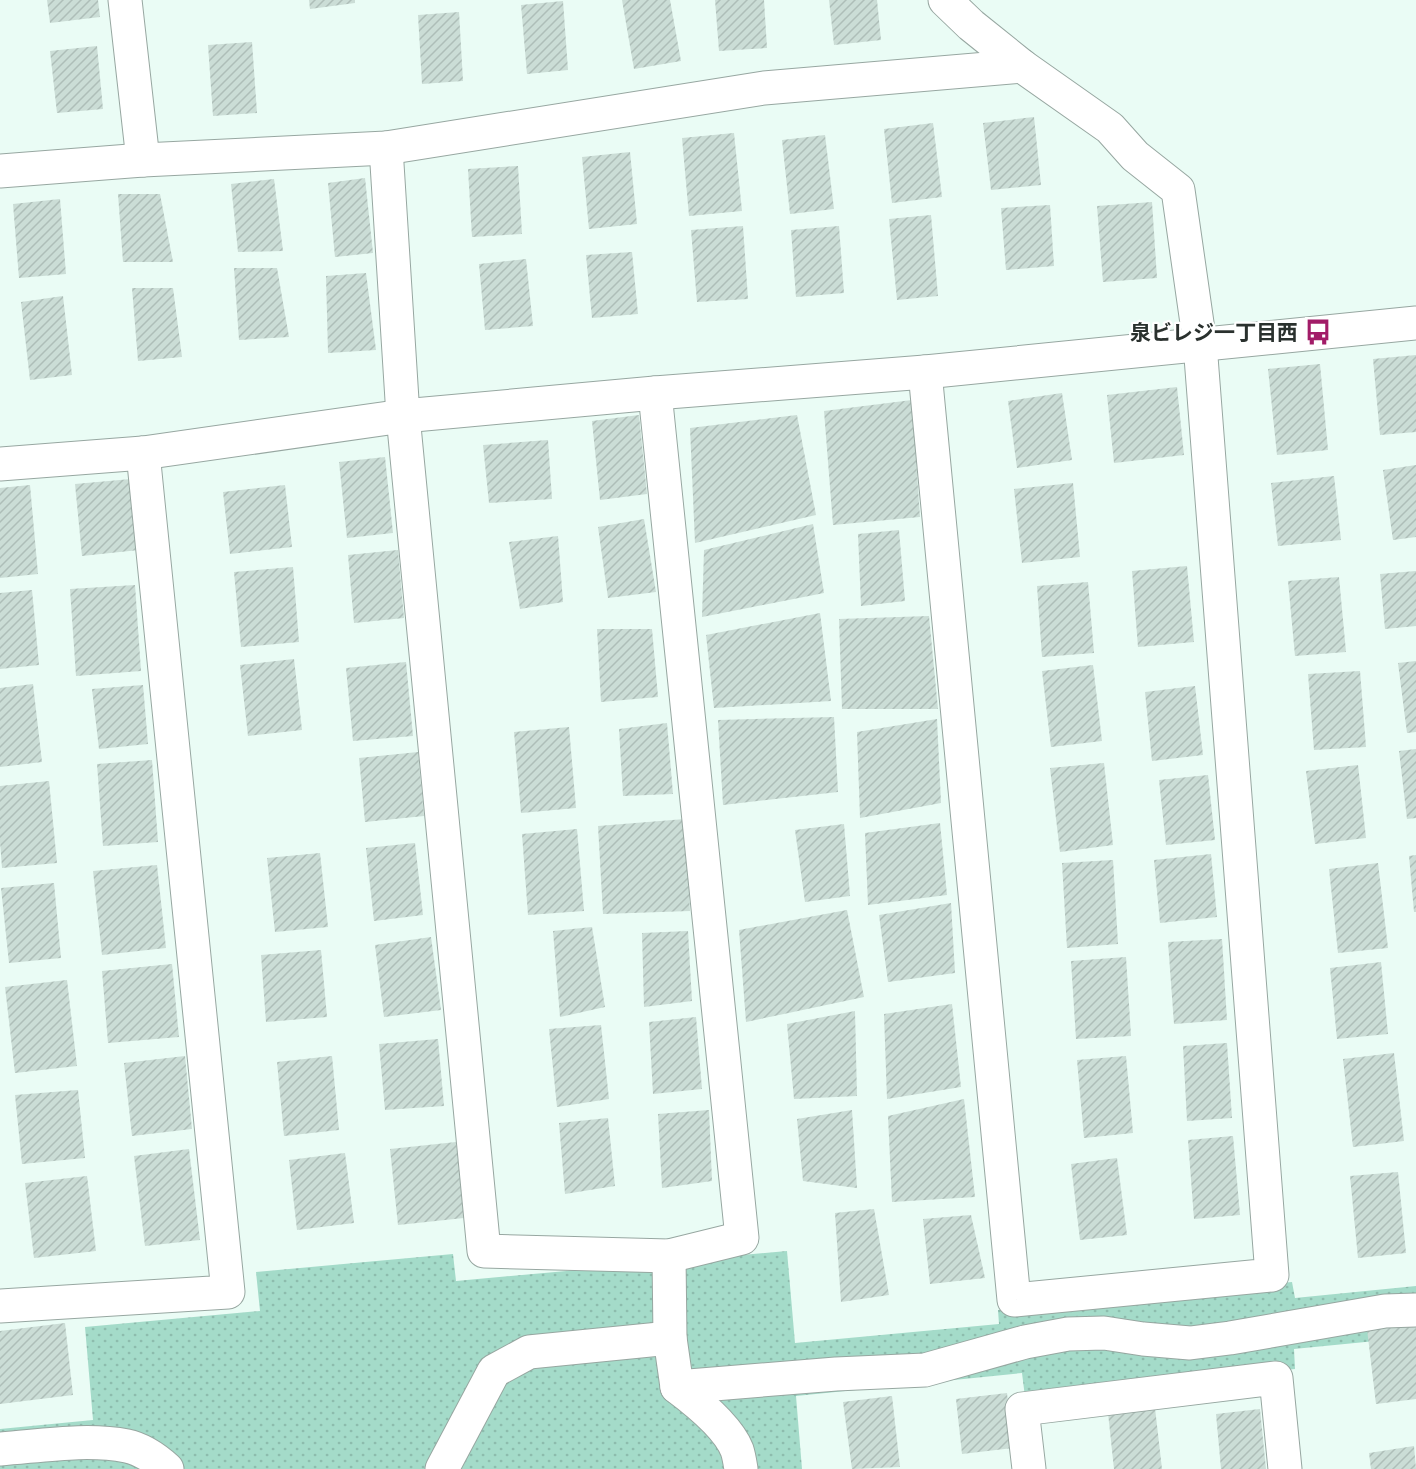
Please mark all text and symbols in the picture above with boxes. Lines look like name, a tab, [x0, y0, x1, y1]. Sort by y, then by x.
bus stop icon: 泉ビレジ一丁目西	[1303, 317, 1333, 347]
place label: 泉ビレジ一丁目西	[1130, 320, 1298, 345]

